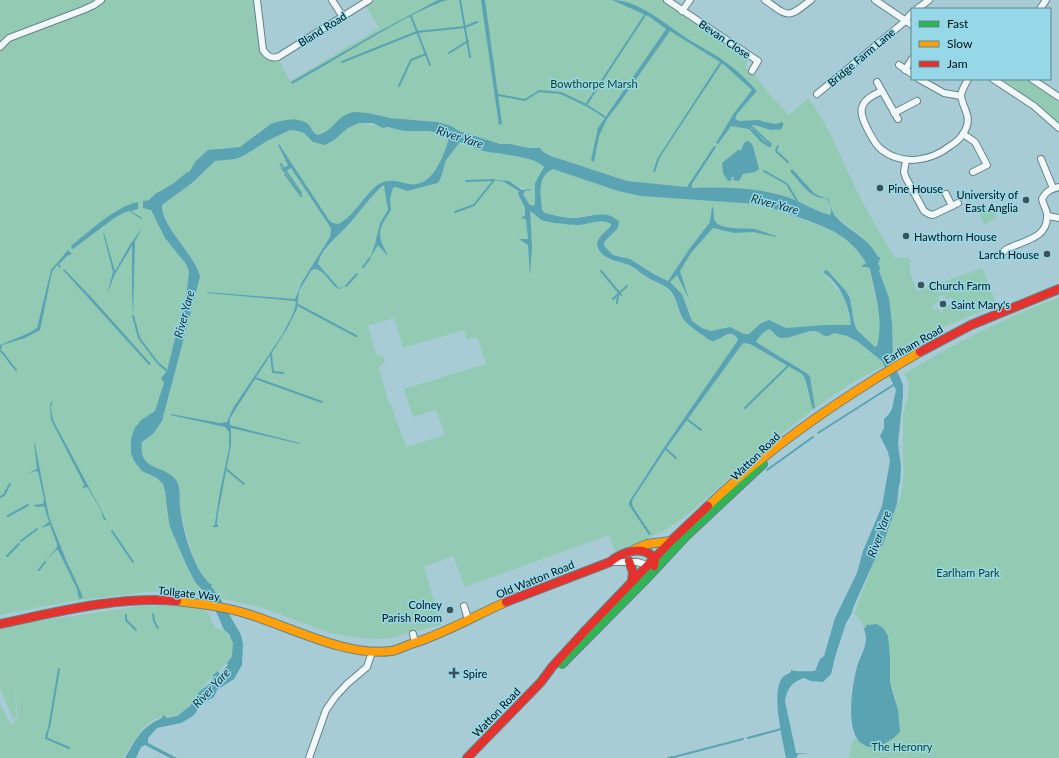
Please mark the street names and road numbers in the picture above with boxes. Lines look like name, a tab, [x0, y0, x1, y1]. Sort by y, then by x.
street label: Bland Road	[295, 9, 349, 49]
street label: Bevan Close	[697, 17, 753, 61]
street label: Bridge Farm Lane	[825, 25, 897, 89]
street label: Earlham Road	[881, 322, 945, 366]
street label: Watton Road	[728, 429, 782, 483]
street label: Old Watton Road	[494, 557, 576, 601]
street label: Tollgate Way	[158, 583, 221, 603]
street label: Watton Road	[469, 685, 523, 739]

